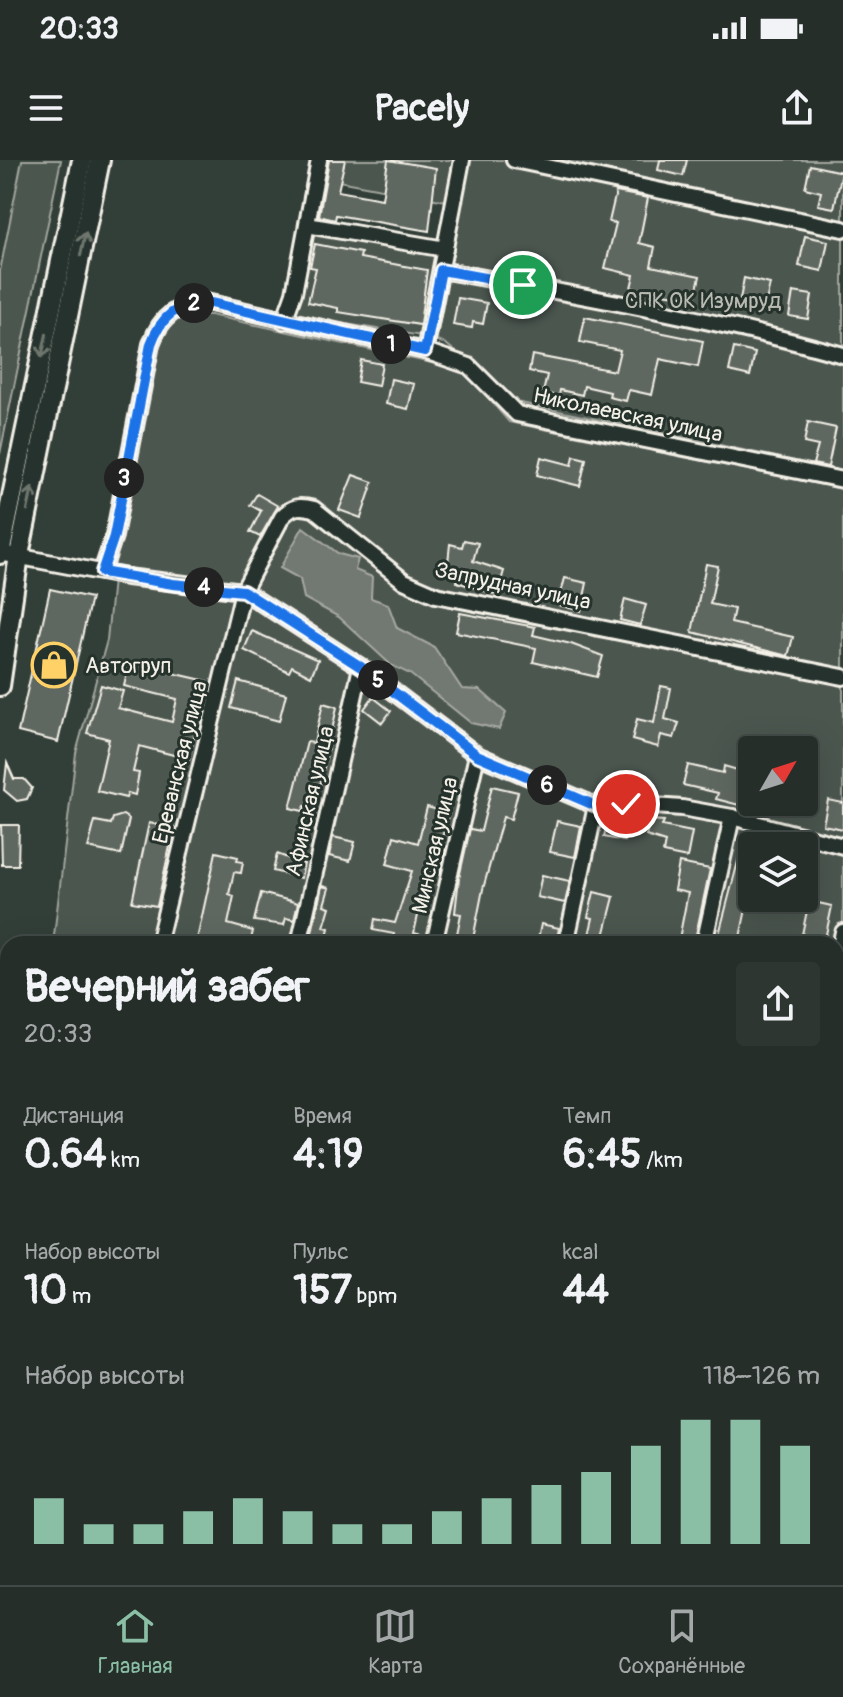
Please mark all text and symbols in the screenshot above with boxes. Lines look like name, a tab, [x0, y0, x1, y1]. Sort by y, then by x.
text: 20:33	[40, 10, 119, 47]
icon: menu	[24, 86, 68, 130]
text: Pacely	[374, 86, 469, 131]
icon: share	[775, 86, 819, 130]
one-way arrow	[76, 232, 91, 257]
pin	[489, 251, 557, 319]
icon: arrive	[501, 263, 545, 307]
pin: 2	[174, 283, 214, 323]
park label: СПК ОК Изумруд	[625, 287, 781, 315]
text: 2	[188, 289, 200, 317]
pin: 1	[371, 324, 411, 364]
text: 1	[387, 330, 395, 358]
one-way arrow	[36, 333, 51, 358]
street label: Николаевская улица	[530, 381, 725, 449]
pin: 3	[104, 458, 144, 498]
text: 3	[118, 464, 130, 492]
one-way arrow	[23, 486, 38, 512]
street label: Запрудная улица	[432, 556, 593, 616]
pin: 4	[184, 567, 224, 607]
text: 4	[198, 573, 210, 601]
shop icon: Автогруп	[30, 641, 78, 689]
place label: Автогруп	[85, 652, 171, 680]
pin: 5	[358, 660, 398, 700]
text: 5	[372, 666, 384, 694]
street label: Ереванская улица	[146, 678, 214, 847]
street label: Афинская улица	[279, 723, 341, 879]
north arrow	[738, 736, 818, 816]
map controls	[738, 736, 818, 912]
pin: 6	[527, 765, 567, 805]
pin	[592, 770, 660, 838]
text: 6	[541, 771, 553, 799]
street label: Минская улица	[406, 774, 464, 916]
icon: check	[604, 782, 648, 826]
button: layers	[738, 832, 818, 912]
text: Вечерний забег	[24, 960, 310, 1015]
button: share	[736, 962, 820, 1046]
text: 20:33	[24, 1018, 92, 1050]
text: Дистанция	[24, 1102, 124, 1130]
text: Время	[293, 1102, 352, 1130]
text: Темп	[563, 1102, 611, 1130]
text: 0.64	[24, 1130, 107, 1179]
text: 4:19	[293, 1130, 363, 1179]
text: 6:45	[563, 1130, 642, 1179]
text: km	[107, 1146, 140, 1174]
text: /km	[642, 1146, 683, 1174]
text: Набор высоты	[24, 1238, 160, 1266]
text: Пульс	[293, 1238, 349, 1266]
text: kcal	[563, 1238, 598, 1266]
text: 10	[24, 1266, 67, 1315]
text: 157	[293, 1266, 352, 1315]
text: 44	[563, 1266, 609, 1315]
text: m	[67, 1282, 91, 1310]
text: bpm	[352, 1282, 397, 1310]
text: Набор высоты	[24, 1360, 185, 1392]
text: 118–126 m	[703, 1360, 820, 1392]
tab: Главная	[98, 1604, 173, 1680]
tab: Карта	[368, 1604, 423, 1680]
tab: Сохранённые	[618, 1604, 745, 1680]

